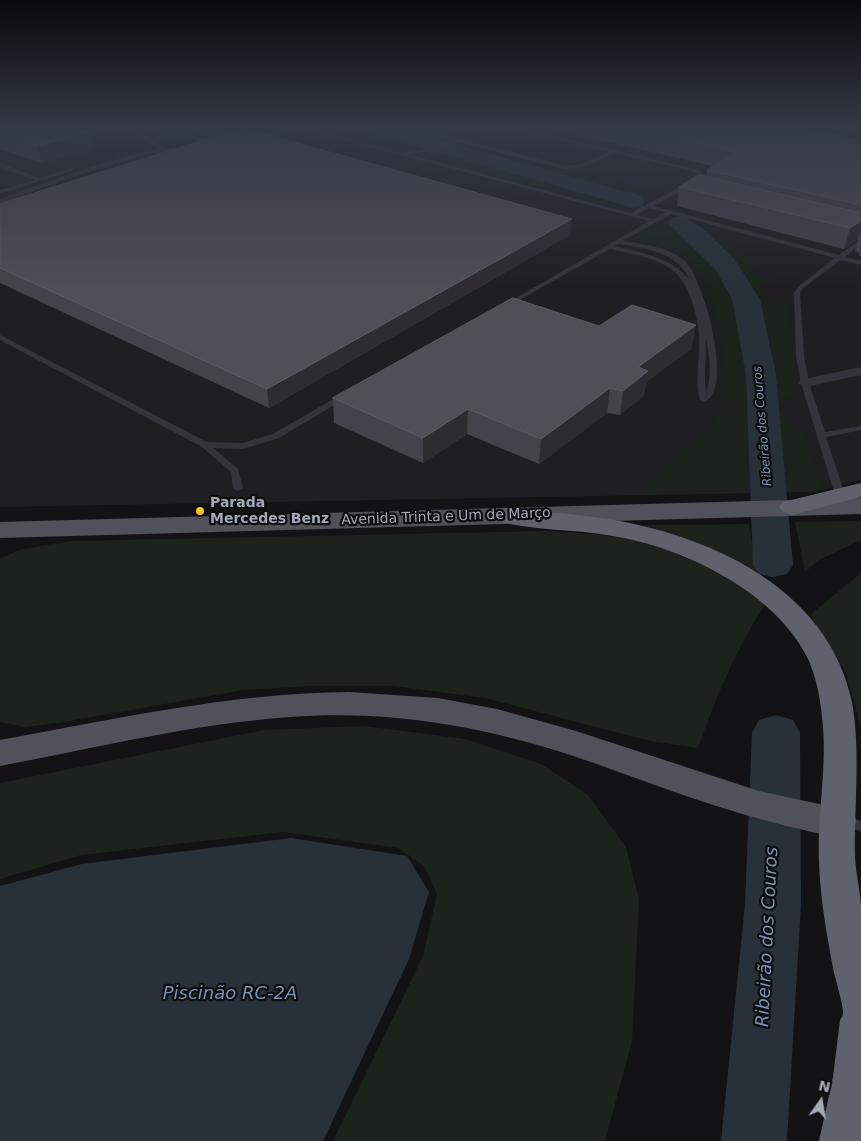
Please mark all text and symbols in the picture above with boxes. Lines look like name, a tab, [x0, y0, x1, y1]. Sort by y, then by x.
water label: Ribeirão dos Couros	[751, 365, 775, 487]
place label: Parada Mercedes Benz	[210, 495, 329, 528]
marker: Parada Mercedes Benz	[194, 505, 206, 517]
street label: Avenida Trinta e Um de Março	[341, 505, 551, 529]
water label: Ribeirão dos Couros	[752, 846, 784, 1028]
water label: Piscinão RC-2A	[163, 983, 297, 1005]
north arrow	[796, 1076, 846, 1126]
text: N	[817, 1077, 832, 1095]

